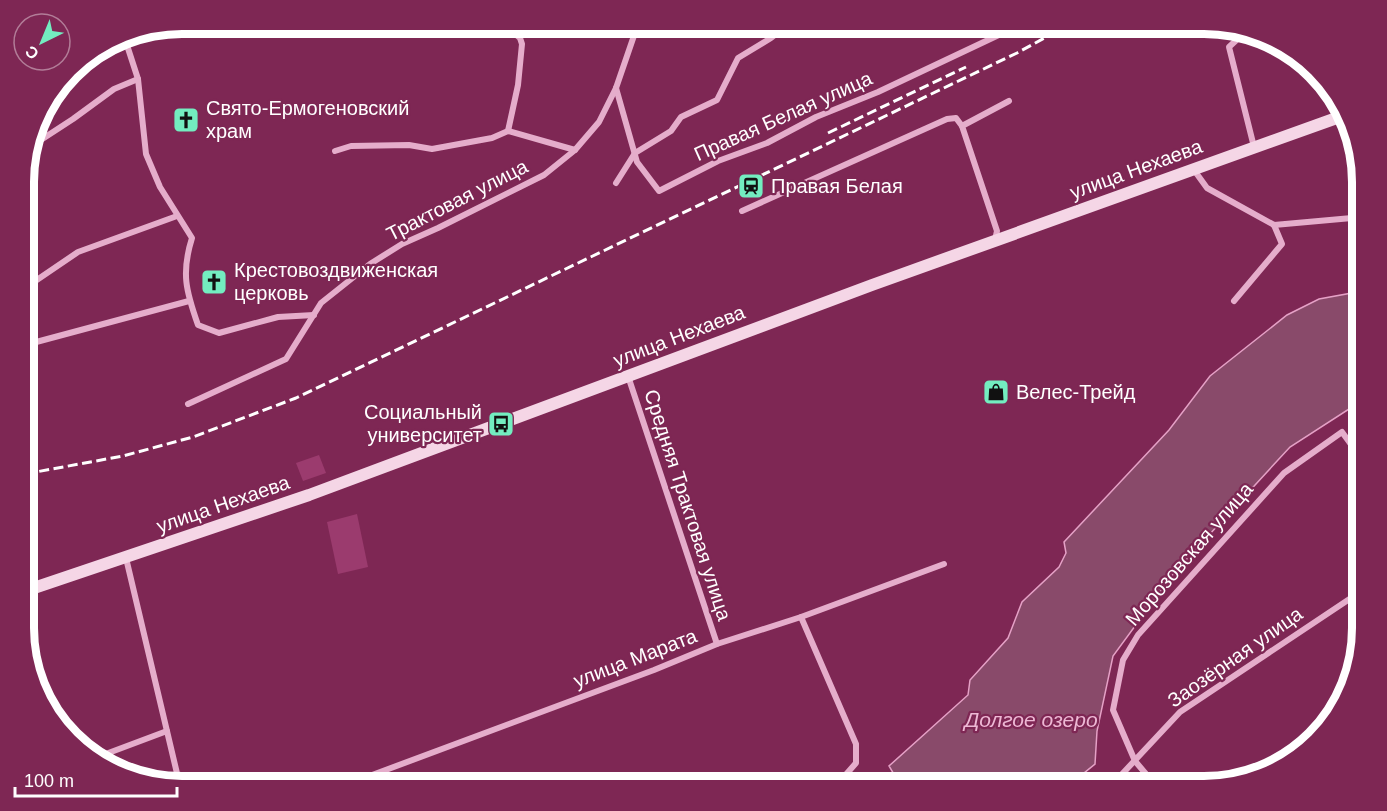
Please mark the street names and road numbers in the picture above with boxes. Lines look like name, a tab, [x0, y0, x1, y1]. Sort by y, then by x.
street label: Правая Белая улица	[691, 66, 876, 165]
street label: улица Нехаева	[1067, 135, 1206, 203]
street label: Трактовая улица	[383, 155, 532, 245]
street label: улица Нехаева	[610, 300, 749, 371]
street label: Средняя Трактовая улица	[640, 387, 736, 624]
street label: улица Нехаева	[154, 471, 293, 537]
street label: Морозовская улица	[1121, 477, 1258, 630]
street label: Заозёрная улица	[1164, 602, 1307, 712]
street label: улица Марата	[570, 624, 701, 692]

